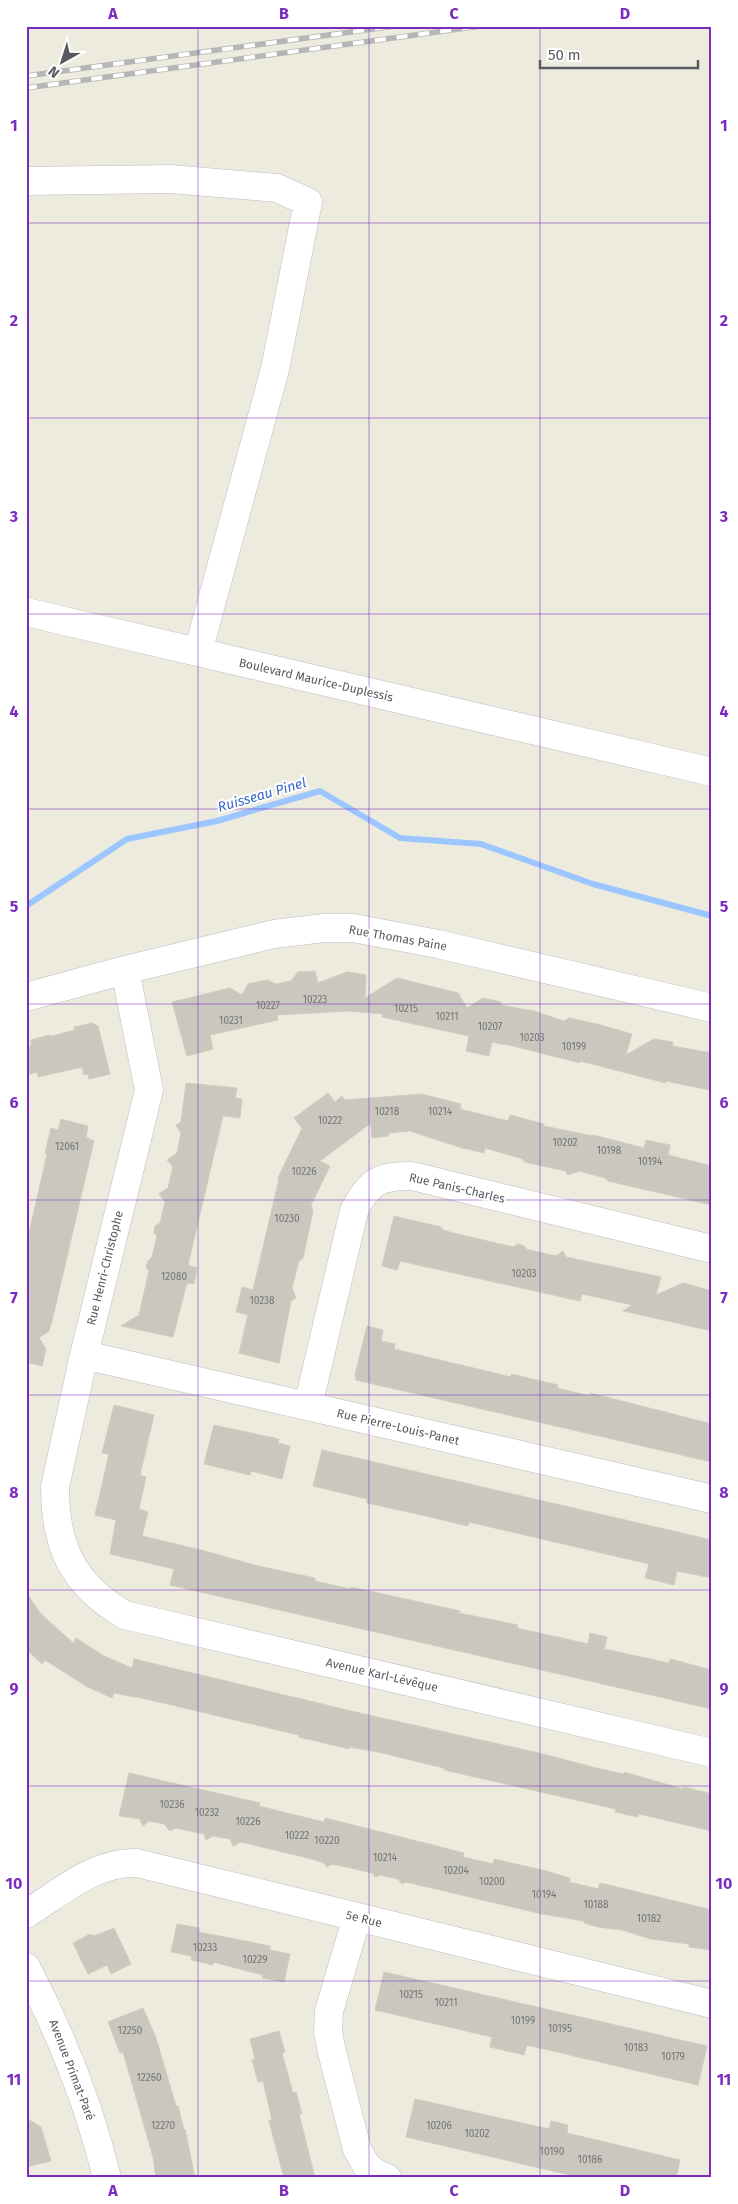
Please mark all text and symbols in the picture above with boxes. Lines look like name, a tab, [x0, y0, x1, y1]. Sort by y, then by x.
text: A	[107, 4, 118, 23]
text: B	[279, 4, 289, 23]
text: C	[449, 4, 459, 23]
text: D	[620, 4, 630, 23]
north arrow	[38, 38, 88, 88]
scale bar	[540, 38, 698, 70]
text: 50 m	[548, 46, 581, 64]
text: N	[45, 62, 63, 81]
text: 1	[10, 116, 18, 135]
text: 1	[720, 116, 728, 135]
text: 2	[10, 311, 18, 330]
text: 2	[720, 311, 728, 330]
text: 3	[9, 507, 18, 526]
text: 3	[719, 507, 728, 526]
street label: Boulevard Maurice-Duplessis	[238, 655, 395, 705]
text: 4	[9, 702, 19, 721]
text: 4	[719, 702, 729, 721]
water label: Ruisseau Pinel	[216, 774, 308, 816]
text: 5	[10, 897, 19, 916]
text: 5	[720, 897, 729, 916]
street label: Rue Thomas Paine	[348, 922, 448, 954]
house number: 10223	[303, 994, 327, 1006]
house number: 10227	[256, 1000, 281, 1012]
house number: 10215	[394, 1003, 418, 1015]
house number: 10211	[435, 1011, 459, 1023]
house number: 10231	[219, 1015, 243, 1027]
house number: 10207	[478, 1021, 503, 1033]
house number: 10203	[519, 1032, 545, 1044]
house number: 10199	[562, 1041, 586, 1053]
text: 6	[9, 1093, 19, 1112]
text: 6	[719, 1093, 729, 1112]
house number: 10218	[375, 1106, 400, 1118]
house number: 10214	[428, 1106, 453, 1118]
house number: 10222	[318, 1115, 342, 1127]
house number: 10202	[552, 1137, 578, 1149]
house number: 12061	[55, 1141, 79, 1153]
house number: 10198	[597, 1145, 622, 1157]
house number: 10194	[638, 1156, 663, 1168]
house number: 10226	[291, 1166, 317, 1178]
street label: Rue Panis-Charles	[408, 1170, 507, 1206]
street label: Rue Henri-Christophe	[84, 1209, 126, 1327]
house number: 10230	[274, 1213, 300, 1225]
house number: 10203	[511, 1268, 537, 1280]
house number: 12080	[161, 1271, 187, 1283]
text: 7	[10, 1288, 18, 1307]
text: 7	[720, 1288, 728, 1307]
house number: 10238	[249, 1295, 275, 1307]
street label: Rue Pierre-Louis-Panet	[335, 1406, 461, 1448]
text: 8	[9, 1483, 19, 1502]
text: 8	[719, 1483, 729, 1502]
street label: Avenue Karl-Lévêque	[325, 1655, 439, 1695]
text: 9	[10, 1679, 19, 1698]
text: 9	[720, 1679, 729, 1698]
house number: 10236	[159, 1799, 185, 1811]
house number: 10232	[195, 1807, 219, 1819]
house number: 10226	[235, 1816, 261, 1828]
house number: 10222	[285, 1830, 309, 1842]
house number: 10220	[314, 1835, 340, 1847]
house number: 10214	[373, 1852, 398, 1864]
house number: 10204	[443, 1865, 469, 1877]
text: 10	[6, 1874, 22, 1893]
text: 10	[716, 1874, 732, 1893]
house number: 10200	[479, 1876, 505, 1888]
house number: 10194	[532, 1889, 557, 1901]
house number: 10188	[583, 1899, 609, 1911]
street label: 5e Rue	[345, 1908, 383, 1930]
house number: 10182	[637, 1913, 661, 1925]
house number: 10233	[193, 1942, 217, 1954]
house number: 10229	[243, 1954, 267, 1966]
house number: 10215	[399, 1989, 423, 2001]
house number: 10211	[434, 1997, 458, 2009]
house number: 10199	[511, 2015, 535, 2027]
street label: Avenue Primat-Paré	[46, 2018, 98, 2122]
house number: 10195	[548, 2023, 572, 2035]
house number: 12250	[118, 2025, 143, 2037]
house number: 10183	[624, 2042, 648, 2054]
house number: 10179	[661, 2051, 685, 2063]
text: 11	[7, 2070, 21, 2089]
text: 11	[717, 2070, 731, 2089]
house number: 12260	[136, 2072, 162, 2084]
house number: 12270	[151, 2120, 175, 2132]
house number: 10206	[426, 2120, 452, 2132]
house number: 10202	[464, 2128, 490, 2140]
house number: 10190	[540, 2146, 565, 2158]
house number: 10186	[578, 2154, 602, 2166]
text: A	[107, 2181, 118, 2200]
text: B	[279, 2181, 289, 2200]
text: C	[449, 2181, 459, 2200]
text: D	[620, 2181, 630, 2200]

